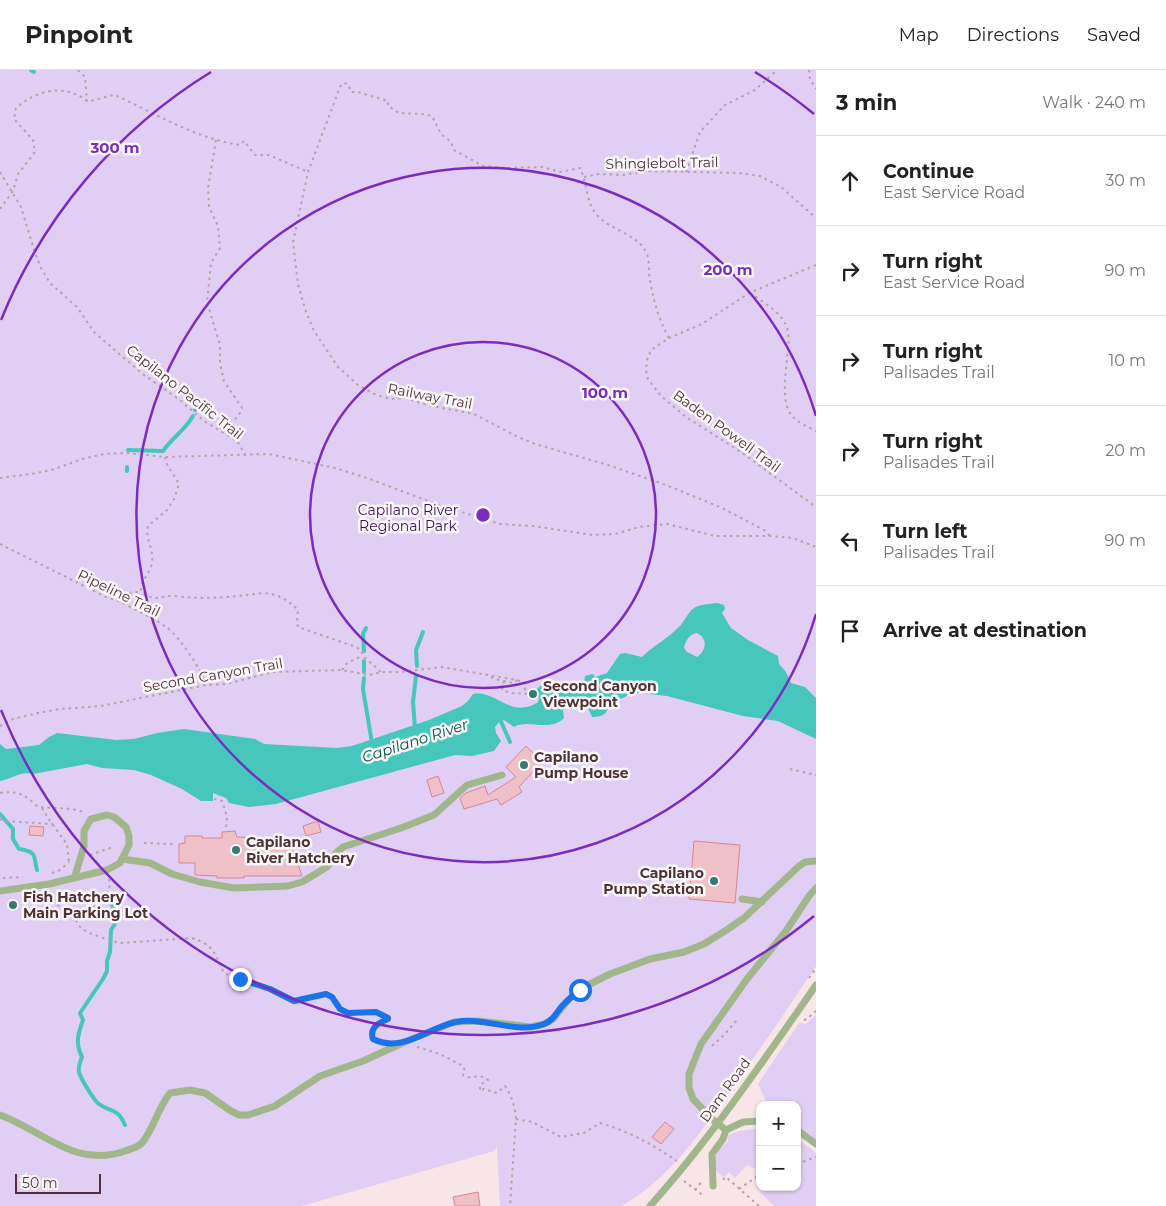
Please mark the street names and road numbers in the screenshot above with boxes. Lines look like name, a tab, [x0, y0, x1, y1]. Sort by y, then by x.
street label: Shinglebolt Trail	[605, 153, 719, 173]
street label: Capilano Pacific Trail	[123, 341, 247, 443]
street label: Railway Trail	[386, 379, 474, 413]
street label: Baden Powell Trail	[670, 386, 784, 476]
street label: Pipeline Trail	[75, 565, 163, 621]
street label: Second Canyon Trail	[142, 654, 284, 696]
street label: Dam Road	[696, 1054, 754, 1126]

